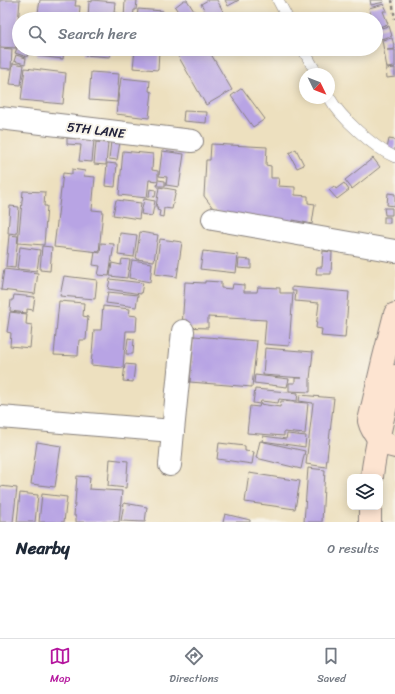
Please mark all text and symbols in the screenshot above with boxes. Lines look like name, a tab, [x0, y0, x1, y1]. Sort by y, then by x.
search box	[12, 12, 383, 56]
text: Search here	[58, 21, 137, 47]
icon: search	[26, 23, 48, 45]
north arrow	[299, 68, 335, 104]
street label: 5TH LANE	[66, 115, 127, 145]
map controls	[347, 474, 383, 510]
button: layers	[347, 474, 383, 510]
text: Nearby	[16, 533, 70, 563]
text: 0 results	[327, 537, 379, 560]
tab: Map	[49, 645, 71, 688]
tab: Directions	[169, 645, 219, 688]
tab: Saved	[317, 645, 346, 688]

